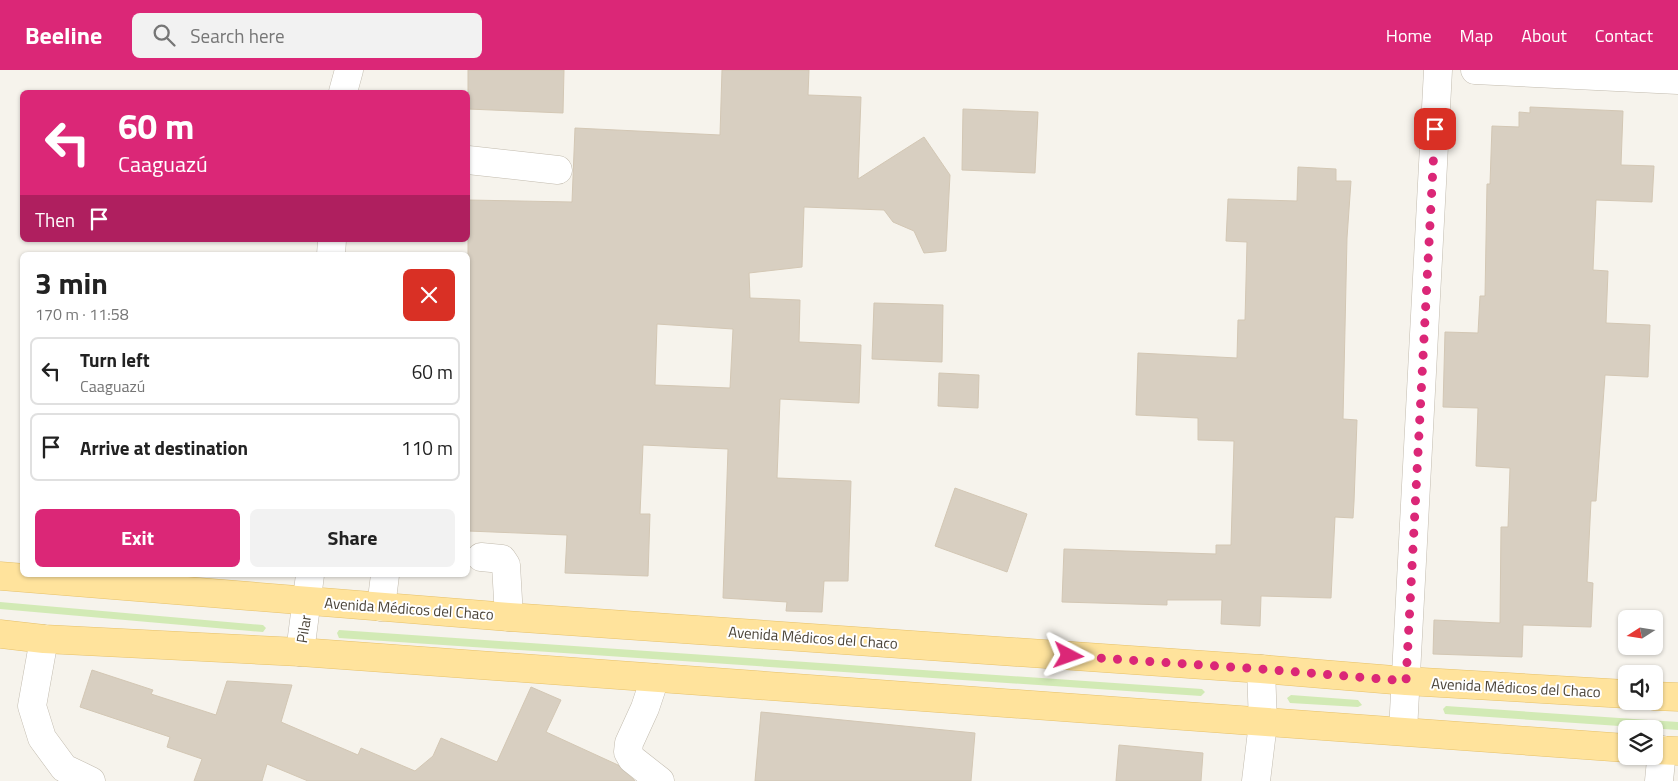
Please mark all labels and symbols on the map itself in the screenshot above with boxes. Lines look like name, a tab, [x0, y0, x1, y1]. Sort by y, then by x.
pin	[1414, 108, 1456, 150]
street label: Avenida Médicos del Chaco	[324, 591, 495, 626]
north arrow	[1618, 610, 1662, 655]
street label: Pilar	[290, 613, 317, 645]
street label: Avenida Médicos del Chaco	[728, 620, 899, 655]
position arrow	[1042, 629, 1094, 681]
street label: Avenida Médicos del Chaco	[1431, 672, 1601, 703]

